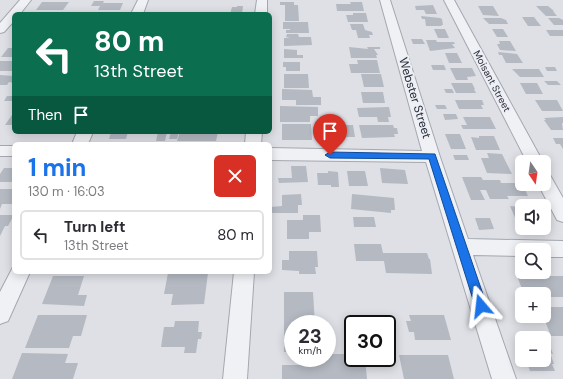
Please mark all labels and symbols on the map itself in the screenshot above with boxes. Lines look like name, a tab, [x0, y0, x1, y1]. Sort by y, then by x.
street label: Moisant Street	[470, 48, 514, 114]
street label: Webster Street	[395, 55, 435, 141]
pin	[313, 114, 347, 155]
north arrow	[515, 155, 551, 191]
position arrow	[460, 285, 502, 327]
speed limit sign: 30	[344, 315, 396, 367]

